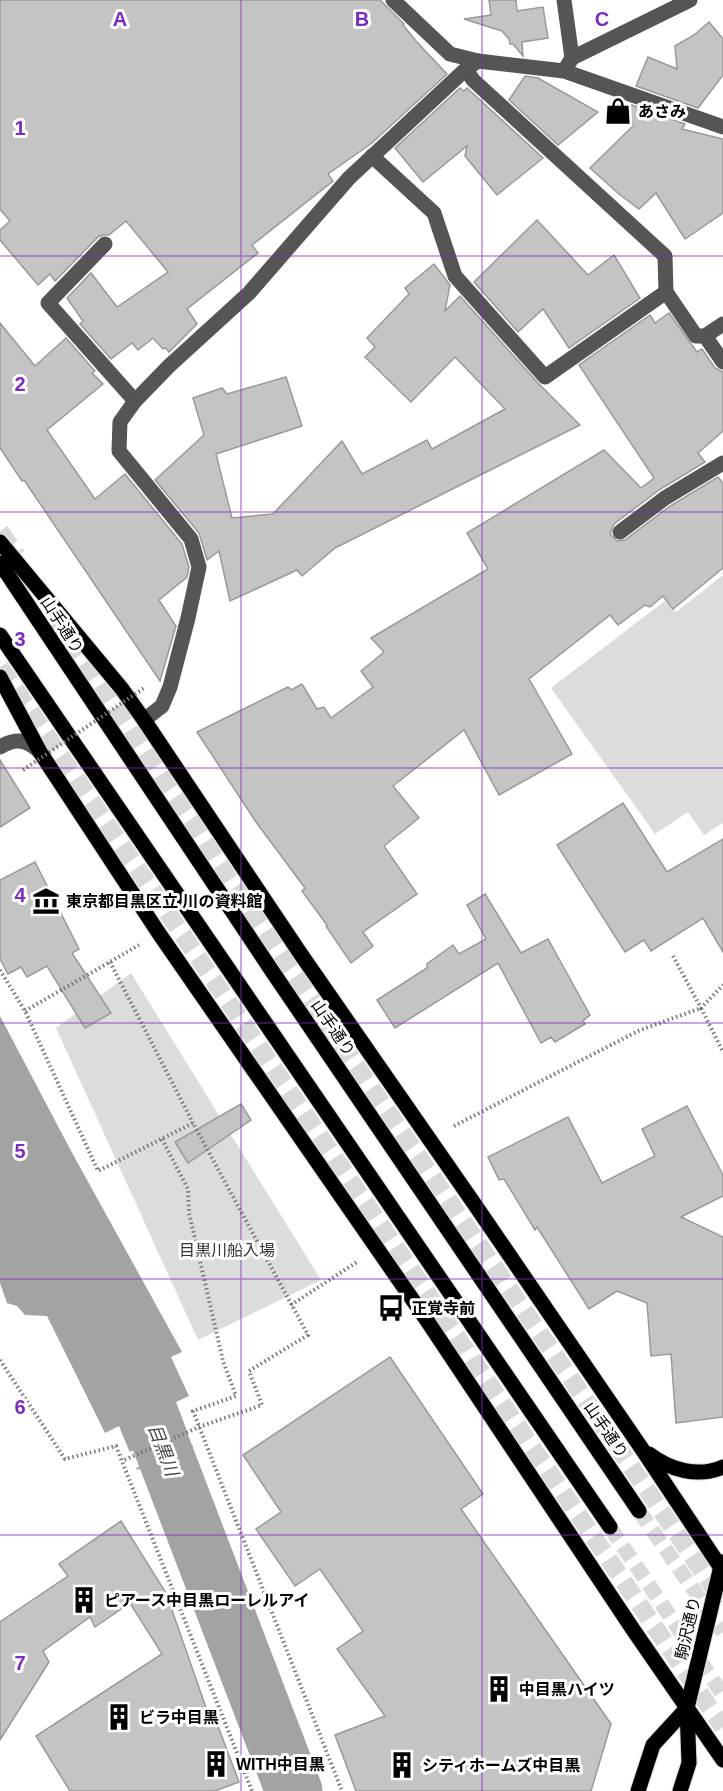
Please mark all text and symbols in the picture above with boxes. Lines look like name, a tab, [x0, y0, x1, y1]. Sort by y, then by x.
text: A	[113, 8, 127, 30]
text: B	[355, 8, 369, 30]
text: C	[595, 8, 609, 30]
shop icon: あさみ	[603, 96, 633, 126]
place label: あさみ	[638, 103, 686, 120]
text: 1	[14, 117, 26, 139]
text: 2	[14, 373, 26, 395]
street label: 山手通り	[37, 594, 87, 656]
text: 3	[14, 628, 26, 650]
text: 4	[14, 884, 26, 906]
museum icon: 東京都目黒区立 川の資料館	[31, 886, 61, 916]
place label: 東京都目黒区立 川の資料館	[66, 892, 262, 910]
street label: 山手通り	[308, 997, 358, 1059]
text: 5	[14, 1140, 26, 1162]
park label: 目黒川船入場	[179, 1242, 275, 1259]
bus stop icon: 正覚寺前	[376, 1293, 406, 1323]
place label: 正覚寺前	[411, 1300, 475, 1317]
text: 6	[14, 1396, 26, 1418]
street label: 山手通り	[581, 1399, 631, 1461]
water label: 目黒川	[144, 1421, 183, 1481]
building icon: ピアース中目黒ローレルアイ	[69, 1585, 99, 1615]
place label: ピアース中目黒ローレルアイ	[104, 1592, 309, 1609]
street label: 駒沢通り	[673, 1595, 703, 1661]
text: 7	[14, 1652, 26, 1674]
building icon: 中目黒ハイツ	[484, 1674, 514, 1704]
place label: 中目黒ハイツ	[519, 1681, 615, 1698]
building icon: ビラ中目黒	[104, 1702, 134, 1732]
place label: ビラ中目黒	[139, 1709, 219, 1726]
building icon: WITH中目黒	[201, 1749, 231, 1779]
building icon: シティホームズ中目黒	[387, 1750, 417, 1780]
place label: WITH中目黒	[236, 1756, 325, 1773]
place label: シティホームズ中目黒	[422, 1757, 581, 1774]

